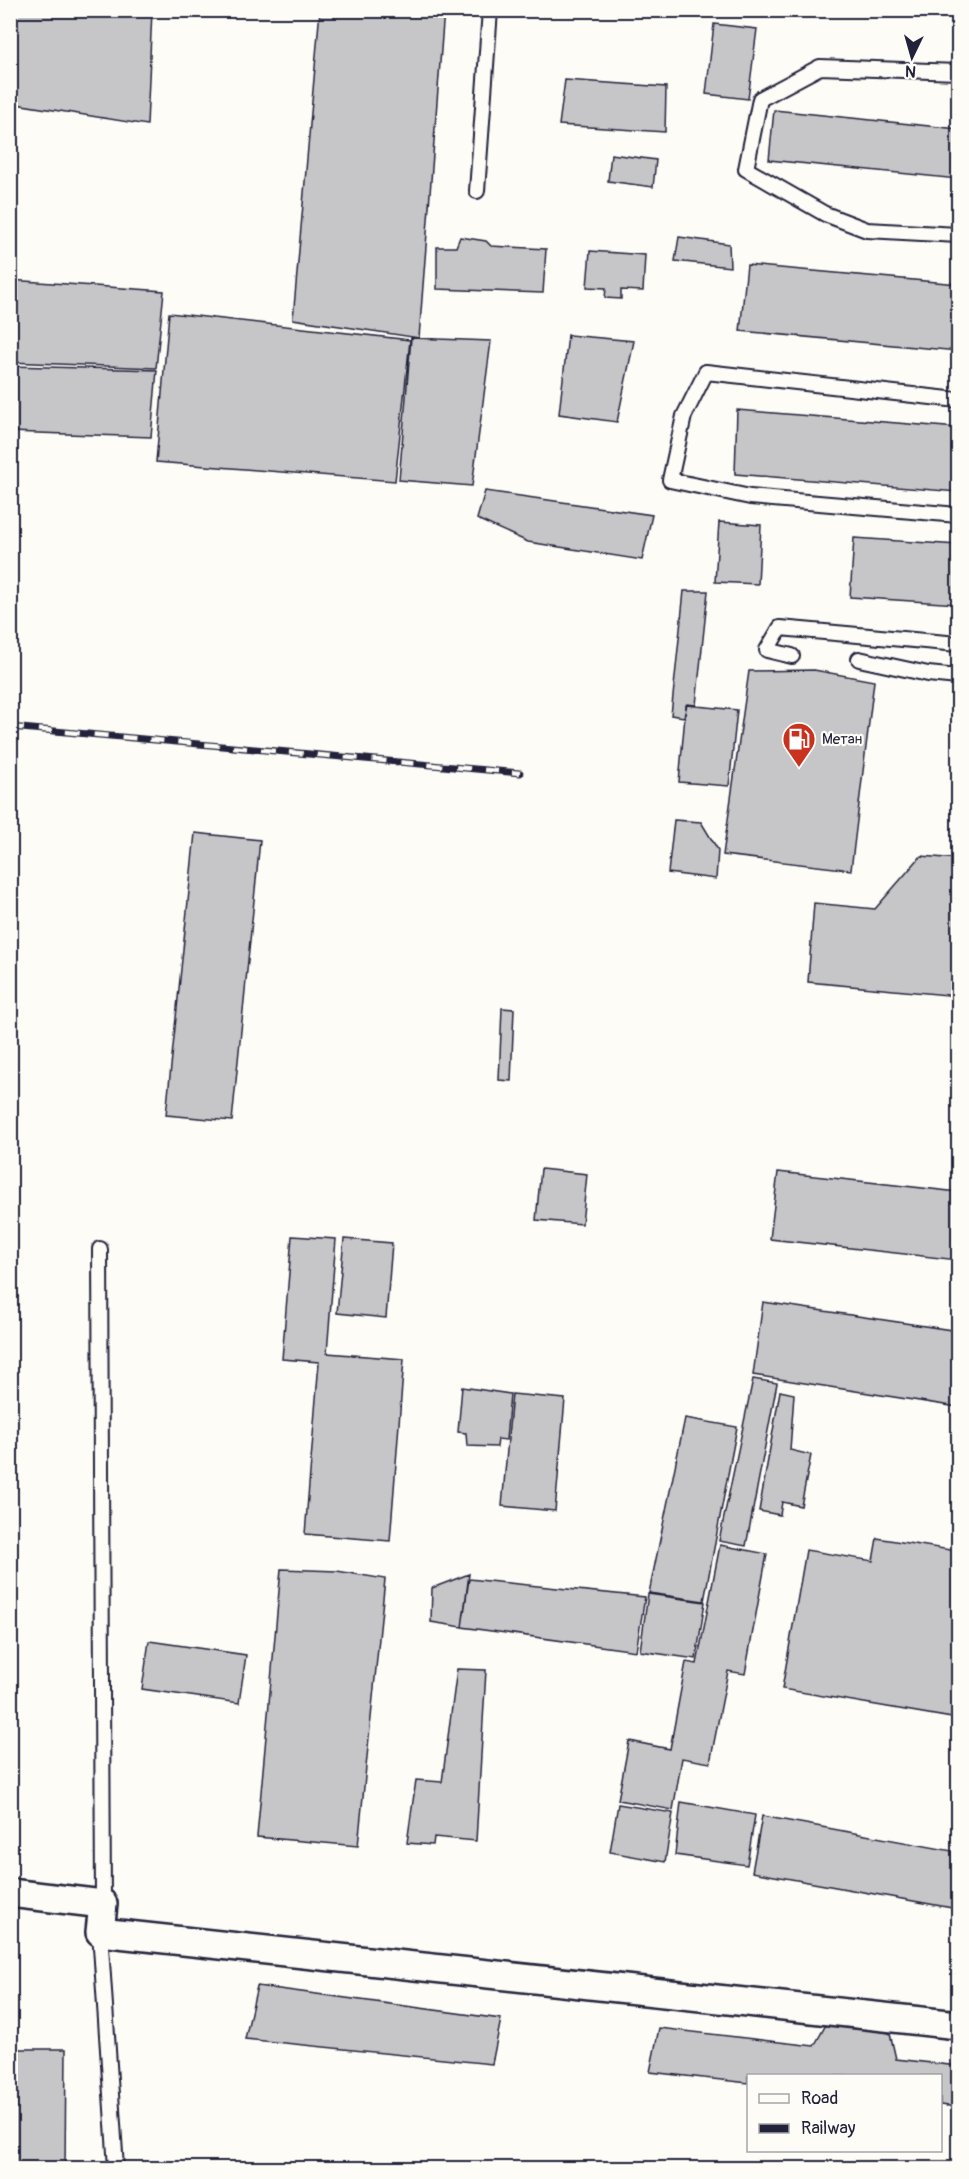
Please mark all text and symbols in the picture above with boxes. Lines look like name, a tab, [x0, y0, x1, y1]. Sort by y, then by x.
north arrow	[882, 27, 942, 87]
text: N	[904, 60, 917, 81]
fuel station icon: Метан	[781, 721, 817, 768]
place label: Метан	[822, 730, 862, 749]
legend	[747, 2074, 942, 2152]
text: Road	[801, 2087, 838, 2110]
text: Railway	[801, 2117, 856, 2140]

